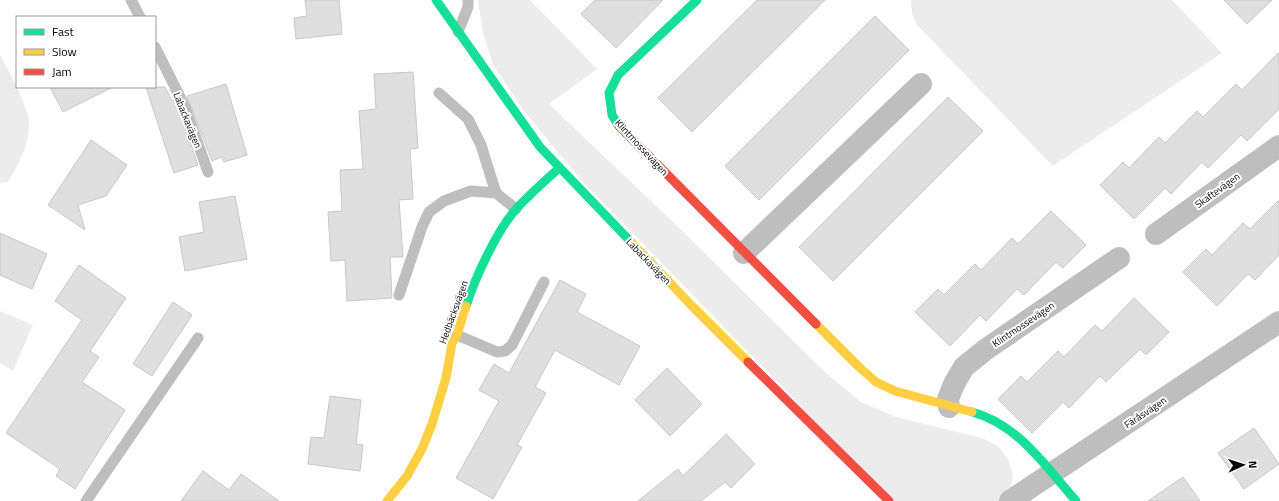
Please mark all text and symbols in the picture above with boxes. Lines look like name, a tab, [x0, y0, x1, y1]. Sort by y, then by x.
legend	[16, 16, 156, 88]
text: Fast	[52, 22, 75, 41]
text: Slow	[52, 42, 77, 61]
text: Jam	[52, 62, 72, 81]
street label: Labackavägen	[169, 90, 206, 151]
street label: Klintmossevägen	[612, 116, 672, 179]
street label: Skaftevägen	[1192, 169, 1243, 212]
street label: Labackavägen	[623, 235, 675, 288]
street label: Hedbäcksvägen	[435, 278, 472, 346]
street label: Klintmossevägen	[989, 298, 1057, 351]
street label: Färåsvägen	[1121, 393, 1169, 432]
north arrow	[1223, 445, 1263, 485]
text: N	[1245, 460, 1261, 469]

